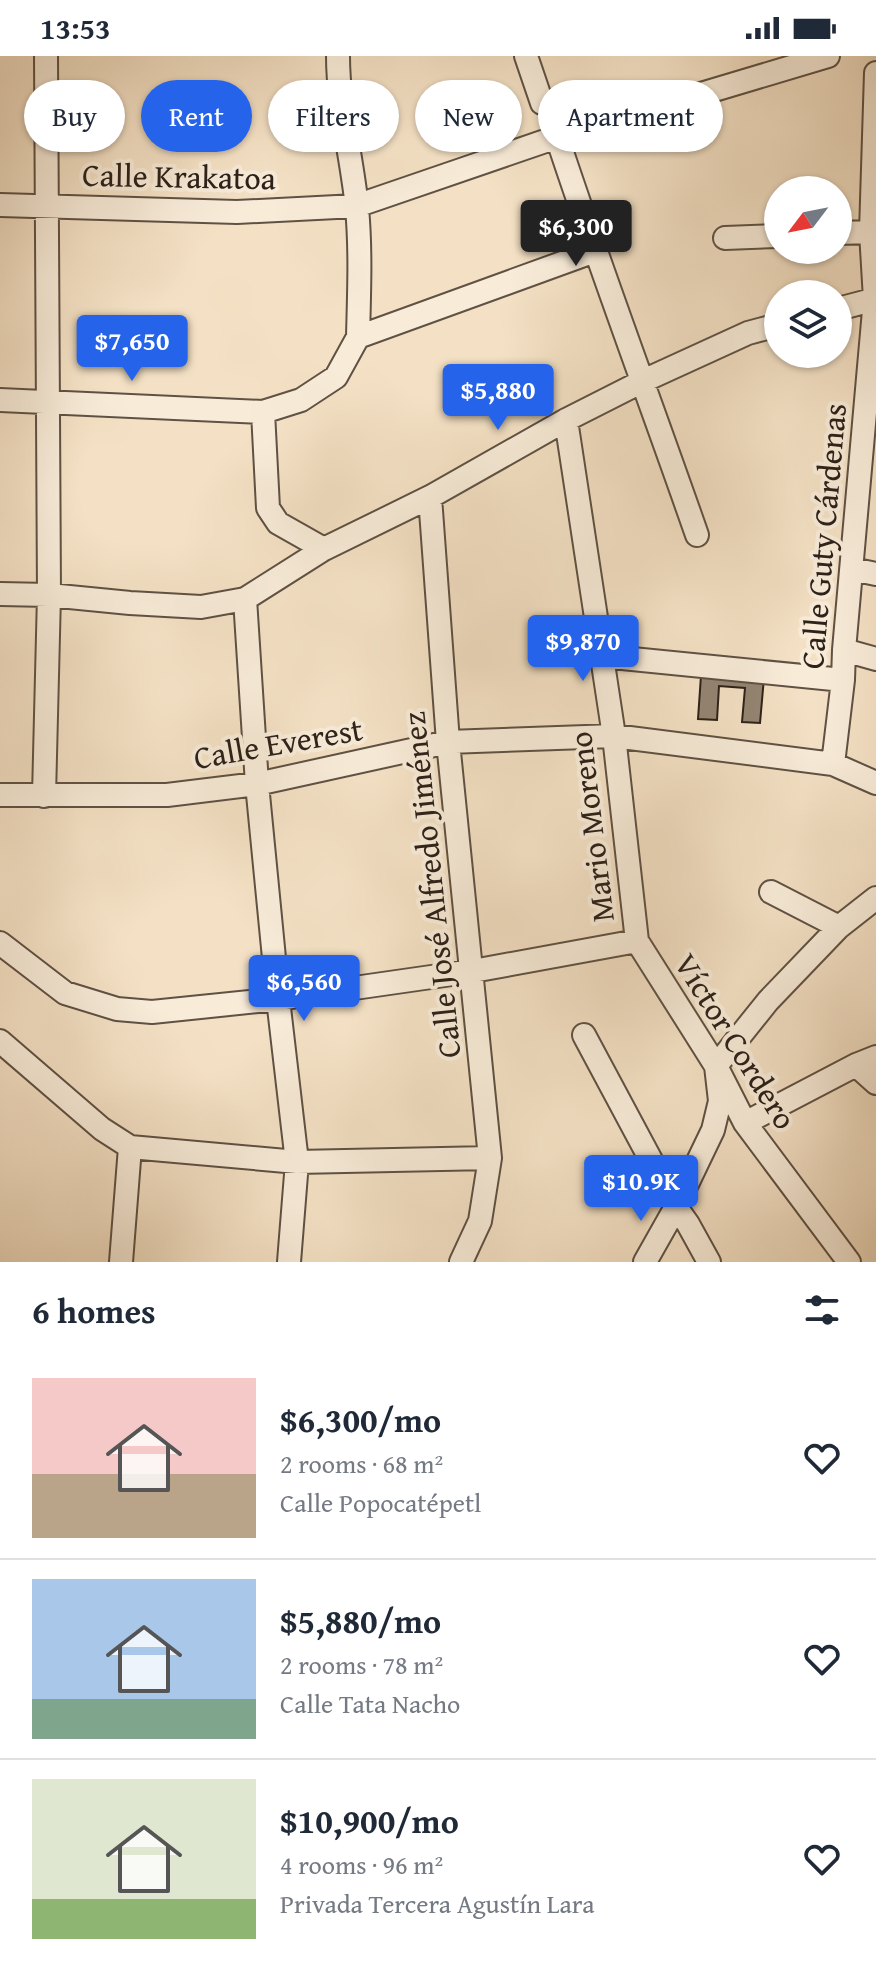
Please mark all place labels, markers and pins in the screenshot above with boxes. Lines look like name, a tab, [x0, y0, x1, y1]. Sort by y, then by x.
pin: $6,300	[511, 200, 641, 268]
pin: $7,650	[67, 315, 197, 383]
pin: $5,880	[433, 364, 563, 432]
pin: $9,870	[518, 615, 648, 683]
pin: $6,560	[239, 955, 369, 1023]
pin: $10.9K	[576, 1155, 706, 1223]

